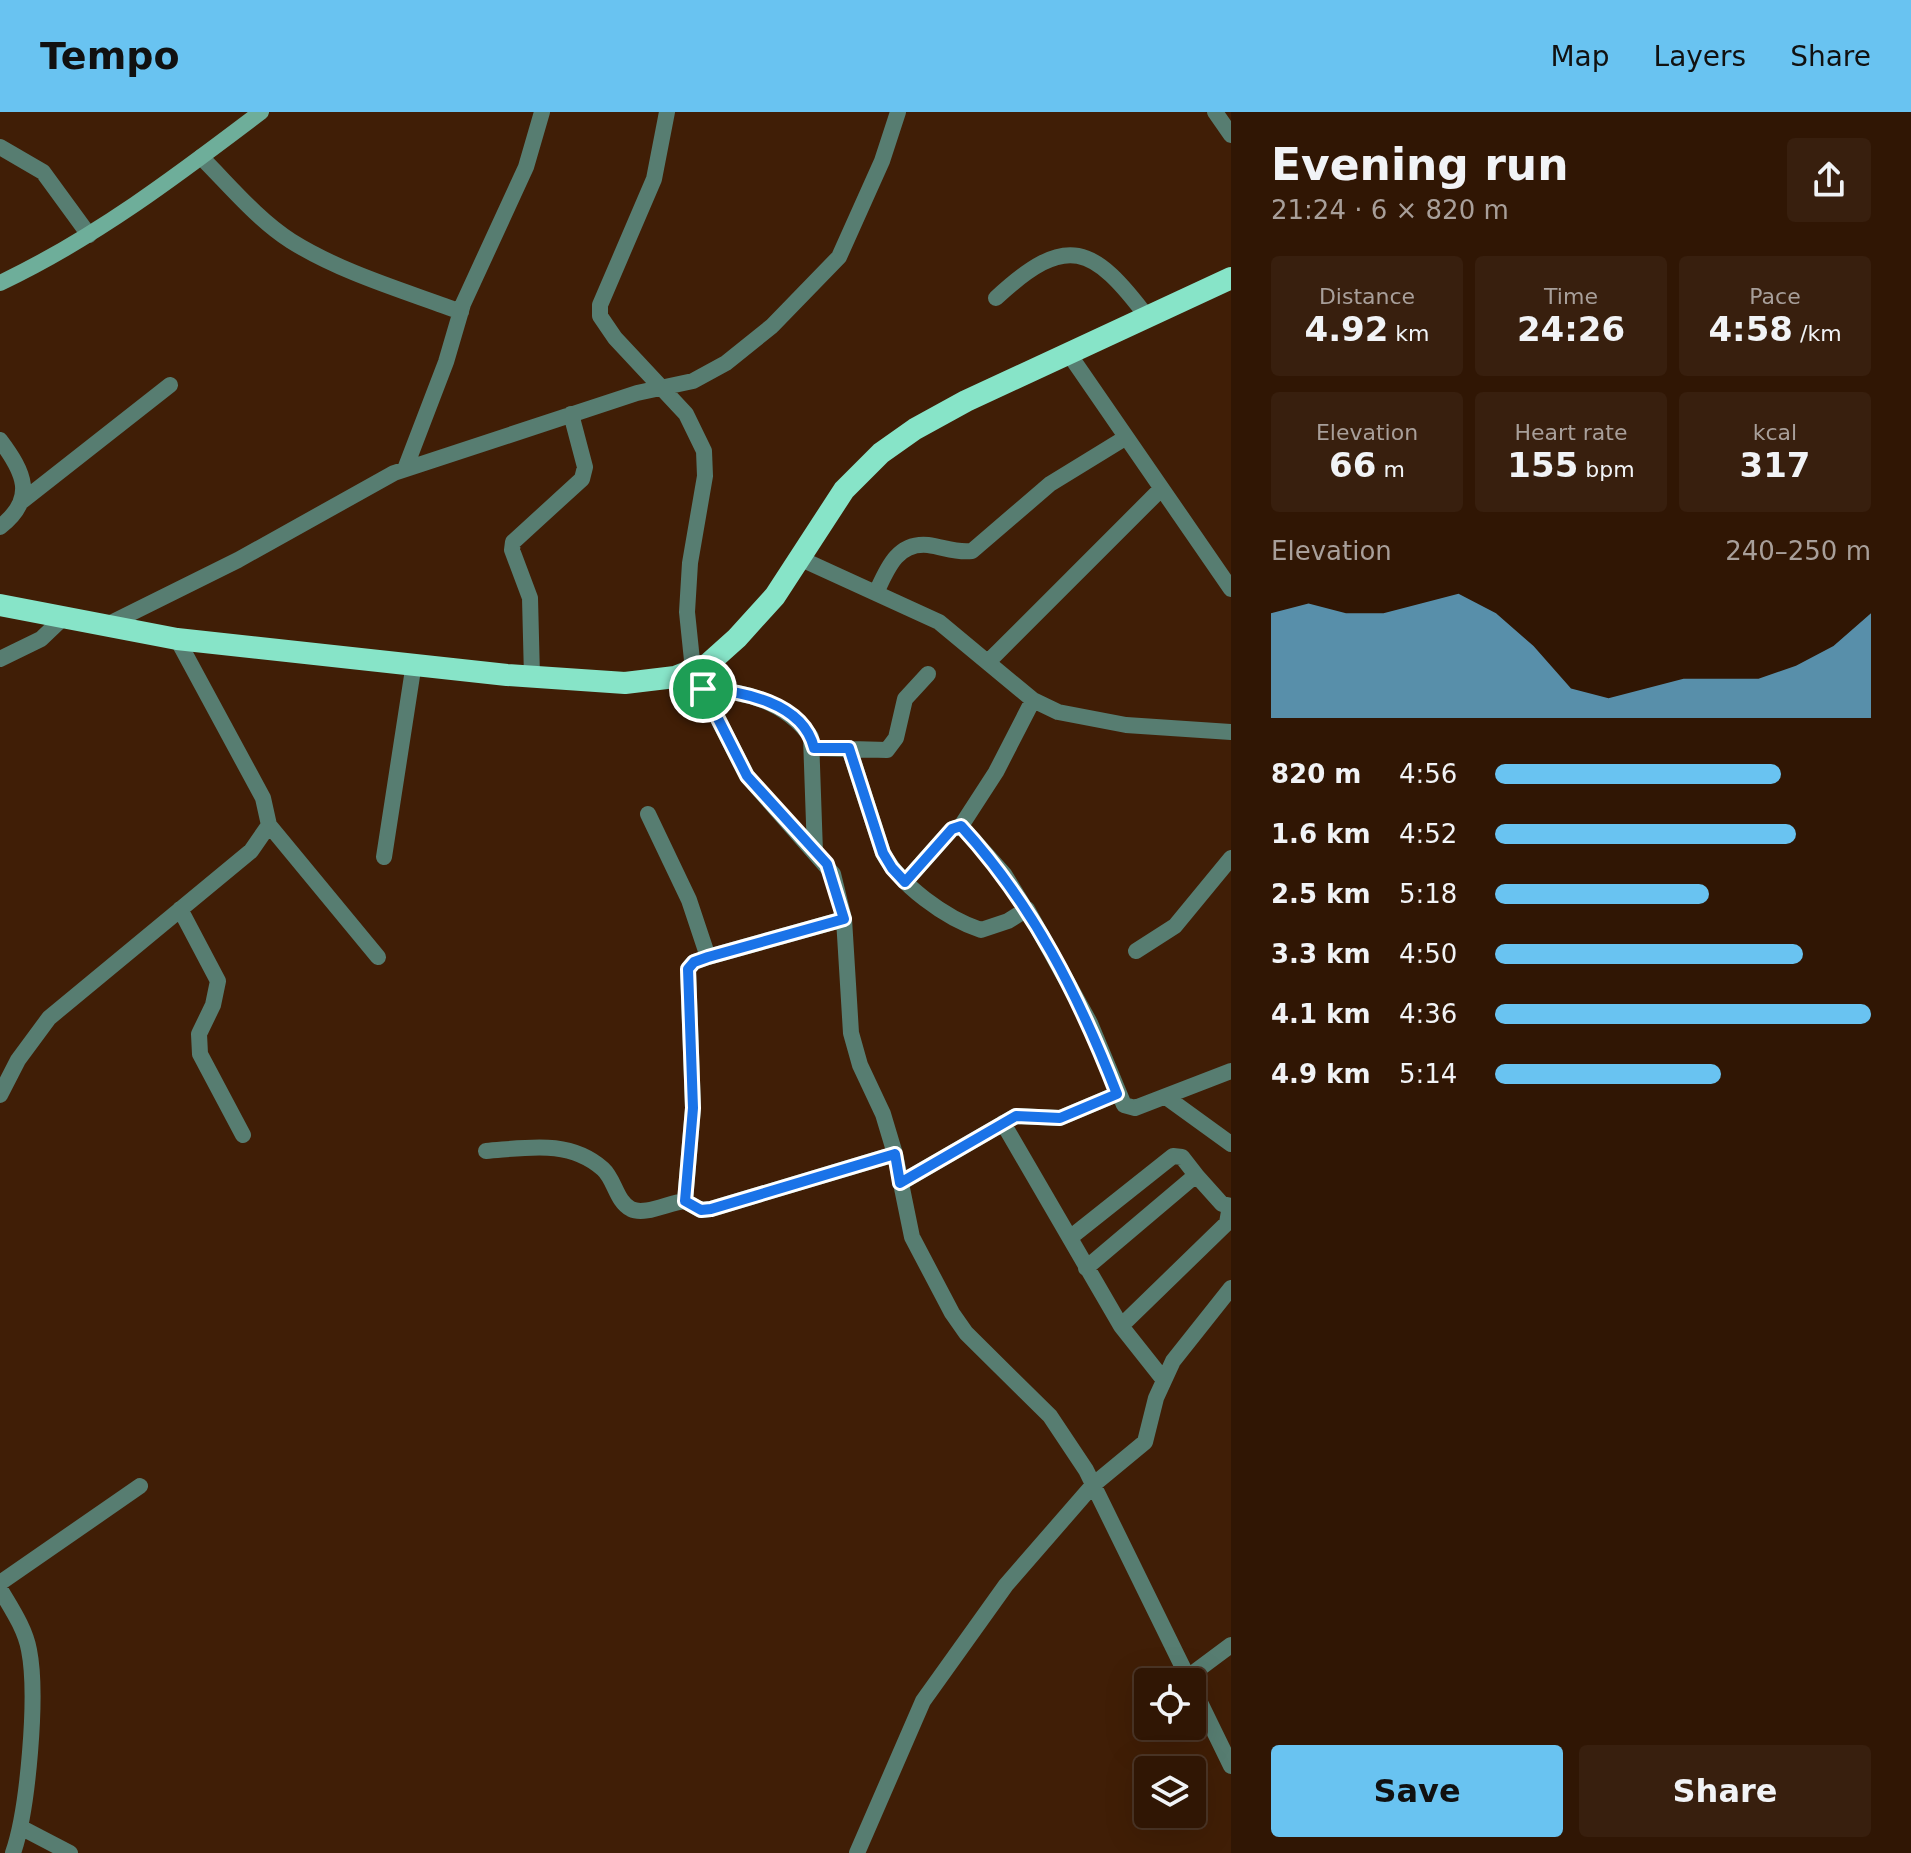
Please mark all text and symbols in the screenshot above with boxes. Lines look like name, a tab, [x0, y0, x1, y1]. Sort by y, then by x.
text: Tempo	[40, 34, 180, 78]
text: Map	[1550, 40, 1610, 73]
text: Layers	[1654, 40, 1746, 73]
text: Share	[1790, 40, 1871, 73]
button: share	[1787, 138, 1871, 222]
text: Evening run	[1271, 139, 1568, 190]
text: 21:24 · 6 × 820 m	[1271, 195, 1509, 225]
text: Distance	[1319, 284, 1415, 309]
text: Time	[1544, 284, 1598, 309]
text: Pace	[1749, 284, 1801, 309]
text: 4.92	[1304, 309, 1388, 349]
text: 24:26	[1517, 309, 1625, 349]
text: 4:58	[1708, 309, 1793, 349]
text: km	[1388, 321, 1430, 346]
text: /km	[1793, 321, 1842, 346]
text: Elevation	[1316, 420, 1418, 445]
text: Heart rate	[1515, 420, 1627, 445]
text: kcal	[1753, 420, 1797, 445]
text: 66	[1329, 445, 1376, 485]
text: 155	[1507, 445, 1578, 485]
text: 317	[1740, 445, 1810, 485]
text: m	[1376, 457, 1405, 482]
text: bpm	[1578, 457, 1635, 482]
text: Elevation	[1271, 536, 1392, 566]
text: 240–250 m	[1725, 536, 1871, 566]
pin	[669, 655, 737, 723]
icon: arrive	[681, 667, 725, 711]
text: 820 m	[1271, 759, 1361, 789]
text: 4:56	[1399, 759, 1457, 789]
text: 1.6 km	[1271, 819, 1371, 849]
text: 4:52	[1399, 819, 1457, 849]
text: 2.5 km	[1271, 879, 1371, 909]
text: 5:18	[1399, 879, 1457, 909]
text: 3.3 km	[1271, 939, 1371, 969]
text: 4:50	[1399, 939, 1457, 969]
text: 4.1 km	[1271, 999, 1371, 1029]
text: 4:36	[1399, 999, 1457, 1029]
text: 4.9 km	[1271, 1059, 1371, 1089]
text: 5:14	[1399, 1059, 1457, 1089]
map controls	[1134, 1668, 1206, 1828]
button: locate	[1134, 1668, 1206, 1740]
button: Save	[1271, 1745, 1563, 1837]
button: Share	[1579, 1745, 1871, 1837]
button: layers	[1134, 1756, 1206, 1828]

